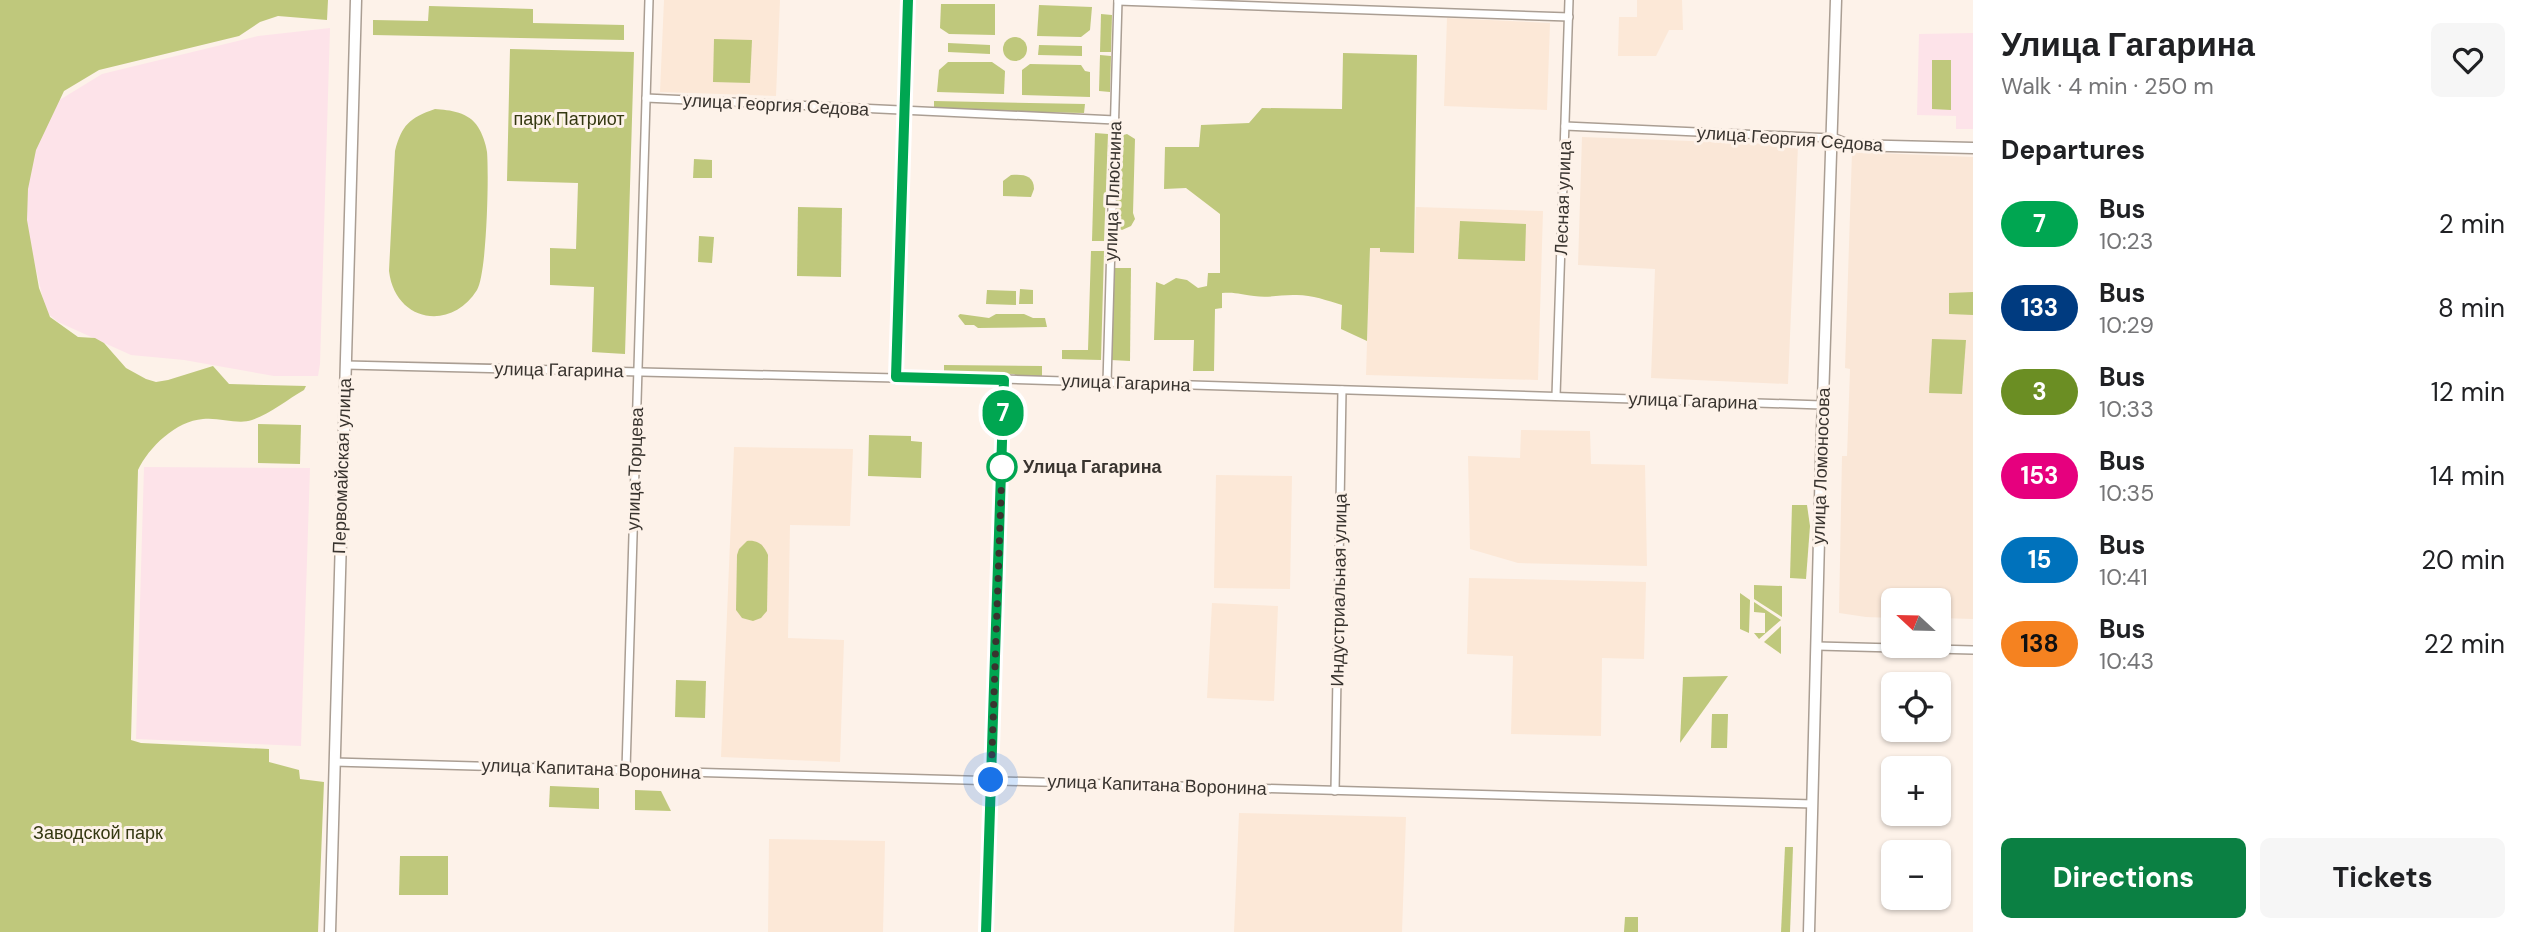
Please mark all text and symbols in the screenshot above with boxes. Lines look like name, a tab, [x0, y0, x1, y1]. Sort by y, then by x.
text: Улица Гагарина	[2001, 23, 2255, 66]
button: heart	[2431, 23, 2505, 97]
text: Walk · 4 min · 250 m	[2001, 71, 2214, 101]
street label: улица Георгия Седова	[682, 88, 871, 122]
park label: парк Патриот	[513, 107, 625, 131]
street label: улица Плюснина	[1099, 120, 1127, 261]
street label: улица Георгия Седова	[1696, 121, 1885, 158]
text: Departures	[2001, 133, 2145, 167]
street label: Лесная улица	[1549, 139, 1577, 256]
text: Bus	[2099, 192, 2145, 226]
text: 2 min	[2439, 207, 2505, 241]
text: 7	[2033, 208, 2046, 239]
text: 10:23	[2099, 226, 2153, 256]
text: Bus	[2099, 276, 2145, 310]
text: 8 min	[2438, 291, 2505, 325]
text: 133	[2021, 292, 2058, 323]
text: 10:29	[2099, 310, 2154, 340]
street label: улица Гагарина	[494, 357, 625, 383]
text: Bus	[2099, 360, 2145, 394]
street label: улица Гагарина	[1061, 369, 1192, 397]
text: 12 min	[2431, 375, 2505, 409]
text: 3	[2032, 376, 2047, 407]
street label: Первомайская улица	[327, 377, 357, 554]
street label: улица Ломоносова	[1806, 386, 1836, 545]
street label: улица Гагарина	[1628, 387, 1759, 415]
line badge: 7	[980, 390, 1026, 436]
text: 10:33	[2099, 394, 2154, 424]
text: 7	[997, 397, 1009, 428]
street label: улица Торцева	[621, 406, 649, 531]
text: Bus	[2099, 444, 2145, 478]
marker: Улица Гагарина	[987, 452, 1017, 482]
place label: Улица Гагарина	[1023, 455, 1163, 479]
text: 14 min	[2430, 459, 2505, 493]
text: 153	[2020, 460, 2059, 491]
text: 10:35	[2099, 478, 2154, 508]
street label: Индустриальная улица	[1325, 492, 1353, 687]
text: Bus	[2099, 528, 2145, 562]
text: 20 min	[2421, 543, 2505, 577]
text: 15	[2028, 544, 2051, 575]
text: 10:41	[2099, 562, 2148, 592]
north arrow	[1881, 588, 1951, 658]
map controls	[1881, 588, 1951, 910]
text: Bus	[2099, 612, 2145, 646]
text: 22 min	[2424, 627, 2505, 661]
text: 138	[2020, 628, 2059, 659]
text: 10:43	[2099, 646, 2154, 676]
button: locate	[1881, 672, 1951, 742]
street label: улица Капитана Воронина	[481, 753, 702, 785]
button: +	[1881, 756, 1951, 826]
your location	[973, 762, 1008, 797]
street label: улица Капитана Воронина	[1047, 769, 1268, 801]
park label: Заводской парк	[33, 821, 163, 845]
button: Directions	[2001, 838, 2246, 918]
button: Tickets	[2260, 838, 2505, 918]
button: −	[1881, 840, 1951, 910]

